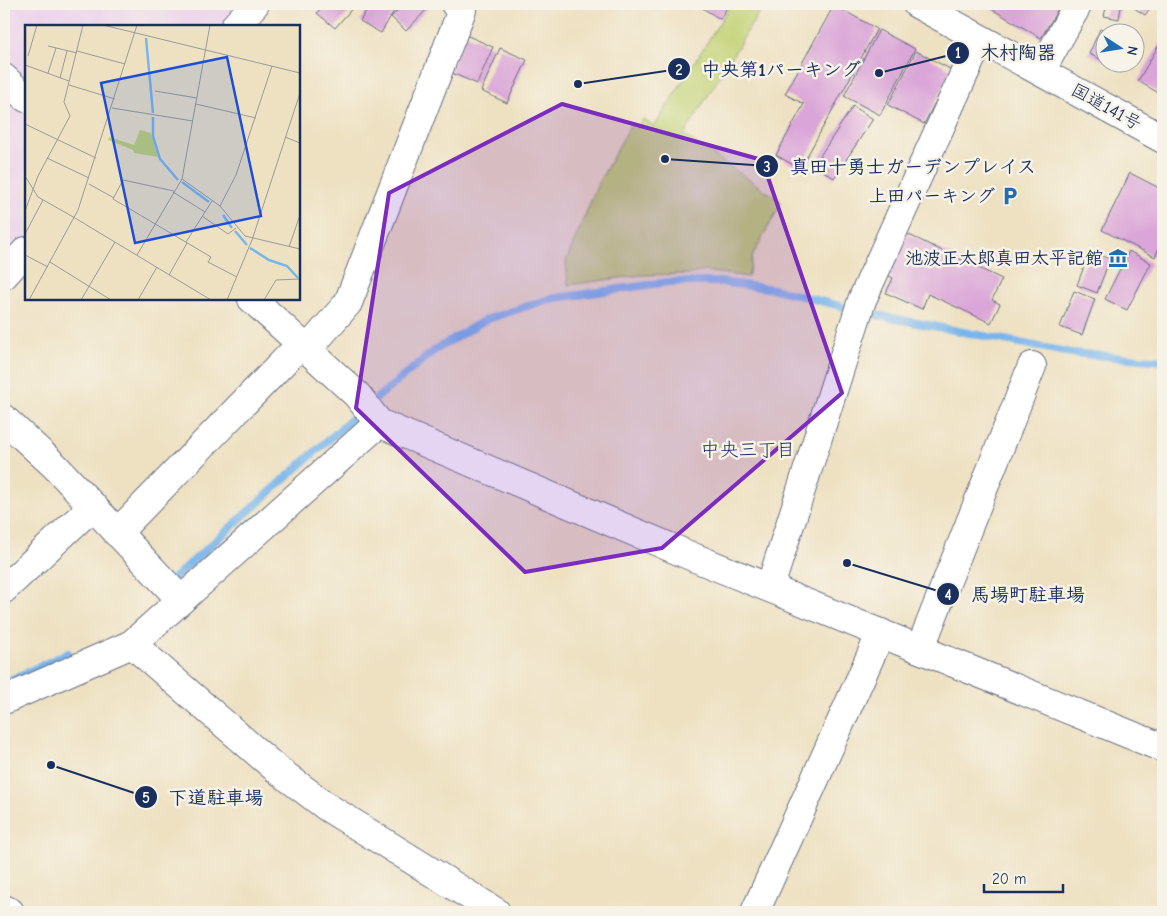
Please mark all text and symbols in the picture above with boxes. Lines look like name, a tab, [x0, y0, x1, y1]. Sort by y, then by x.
north arrow	[1094, 22, 1144, 72]
inset map	[25, 25, 300, 300]
callout: 木村陶器	[945, 36, 1066, 70]
text: 木村陶器	[980, 42, 1056, 64]
text: 1	[955, 44, 961, 62]
text: N	[1123, 44, 1141, 57]
callout: 中央第1パーキング	[667, 52, 871, 86]
text: 中央第1パーキング	[701, 59, 861, 81]
text: 2	[675, 61, 683, 79]
street label: 国道141号	[1067, 79, 1145, 135]
callout: 真田十勇士ガーデンプレイス	[754, 149, 1046, 183]
text: 真田十勇士ガーデンプレイス	[790, 156, 1036, 178]
text: 3	[763, 158, 771, 176]
parking icon: 上田パーキング	[999, 185, 1021, 207]
place label: 上田パーキング	[869, 186, 995, 207]
museum icon: 池波正太郎真田太平記館	[1107, 247, 1129, 269]
place label: 池波正太郎真田太平記館	[905, 248, 1103, 269]
district label: 中央三丁目	[700, 439, 796, 461]
callout: 馬場町駐車場	[936, 577, 1095, 611]
text: 馬場町駐車場	[971, 584, 1085, 606]
text: 4	[944, 586, 952, 604]
callout: 下道駐車場	[133, 780, 273, 814]
text: 下道駐車場	[168, 787, 264, 809]
text: 5	[142, 789, 150, 807]
scale bar	[984, 861, 1063, 893]
text: 20 m	[992, 870, 1026, 888]

